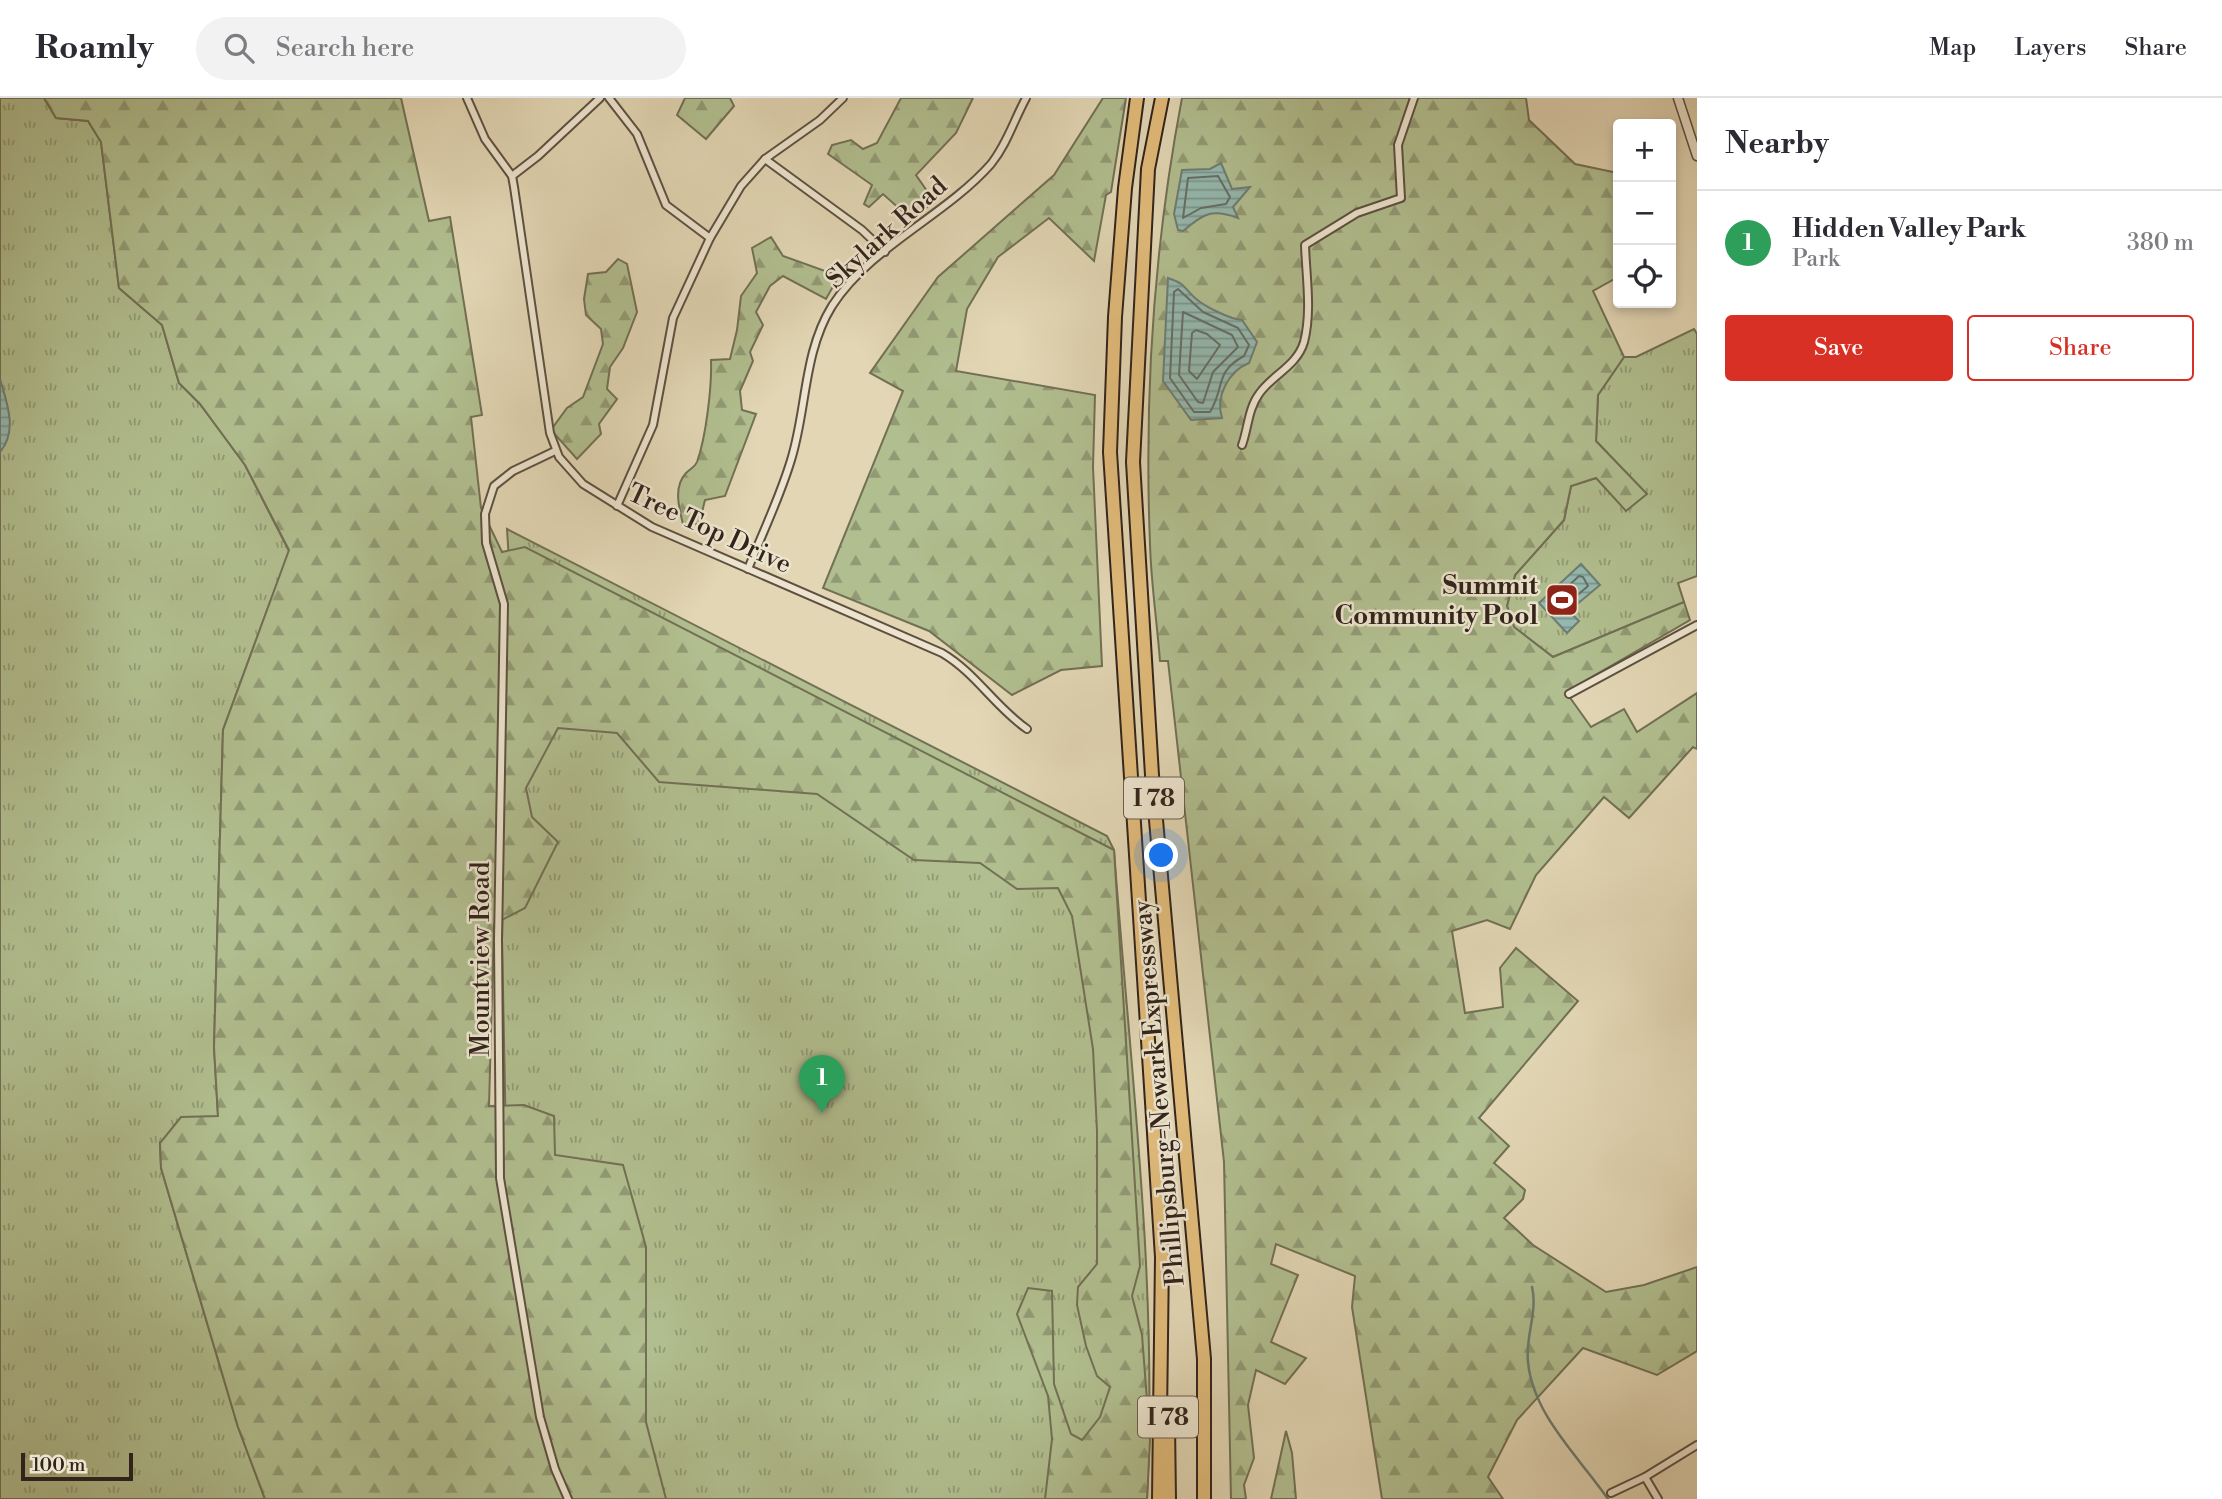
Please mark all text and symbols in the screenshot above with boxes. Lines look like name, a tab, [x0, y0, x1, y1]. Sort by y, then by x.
search box	[196, 17, 686, 80]
text: Roamly	[35, 28, 154, 69]
icon: search	[220, 29, 258, 67]
text: Search here	[276, 32, 414, 64]
text: Map	[1929, 33, 1976, 63]
text: Layers	[2014, 33, 2086, 63]
text: Share	[2124, 33, 2187, 63]
map controls	[1613, 119, 1676, 308]
button: +	[1613, 119, 1676, 182]
text: Nearby	[1725, 125, 1829, 163]
street label: Skylark Road	[820, 170, 954, 295]
button: −	[1613, 182, 1676, 245]
text: Hidden Valley Park	[1792, 213, 2026, 245]
text: 1	[1742, 229, 1754, 257]
text: 380 m	[2127, 229, 2194, 257]
button: locate	[1613, 245, 1676, 308]
text: Park	[1792, 245, 1840, 273]
button: Save	[1725, 315, 1953, 381]
button: Share	[1967, 315, 2194, 381]
street label: Tree Top Drive	[623, 477, 797, 581]
place label: Summit Community Pool	[1334, 570, 1539, 632]
sports icon: Summit Community Pool	[1543, 581, 1581, 619]
road number: I 78	[1124, 778, 1184, 818]
your location	[1144, 838, 1178, 872]
street label: Mountview Road	[465, 861, 497, 1057]
street label: Phillipsburg-Newark Expressway	[1126, 898, 1192, 1287]
pin: 1	[799, 1055, 845, 1113]
road number: I 78	[1138, 1396, 1198, 1437]
scale bar	[21, 1450, 133, 1482]
text: 100 m	[32, 1453, 85, 1477]

